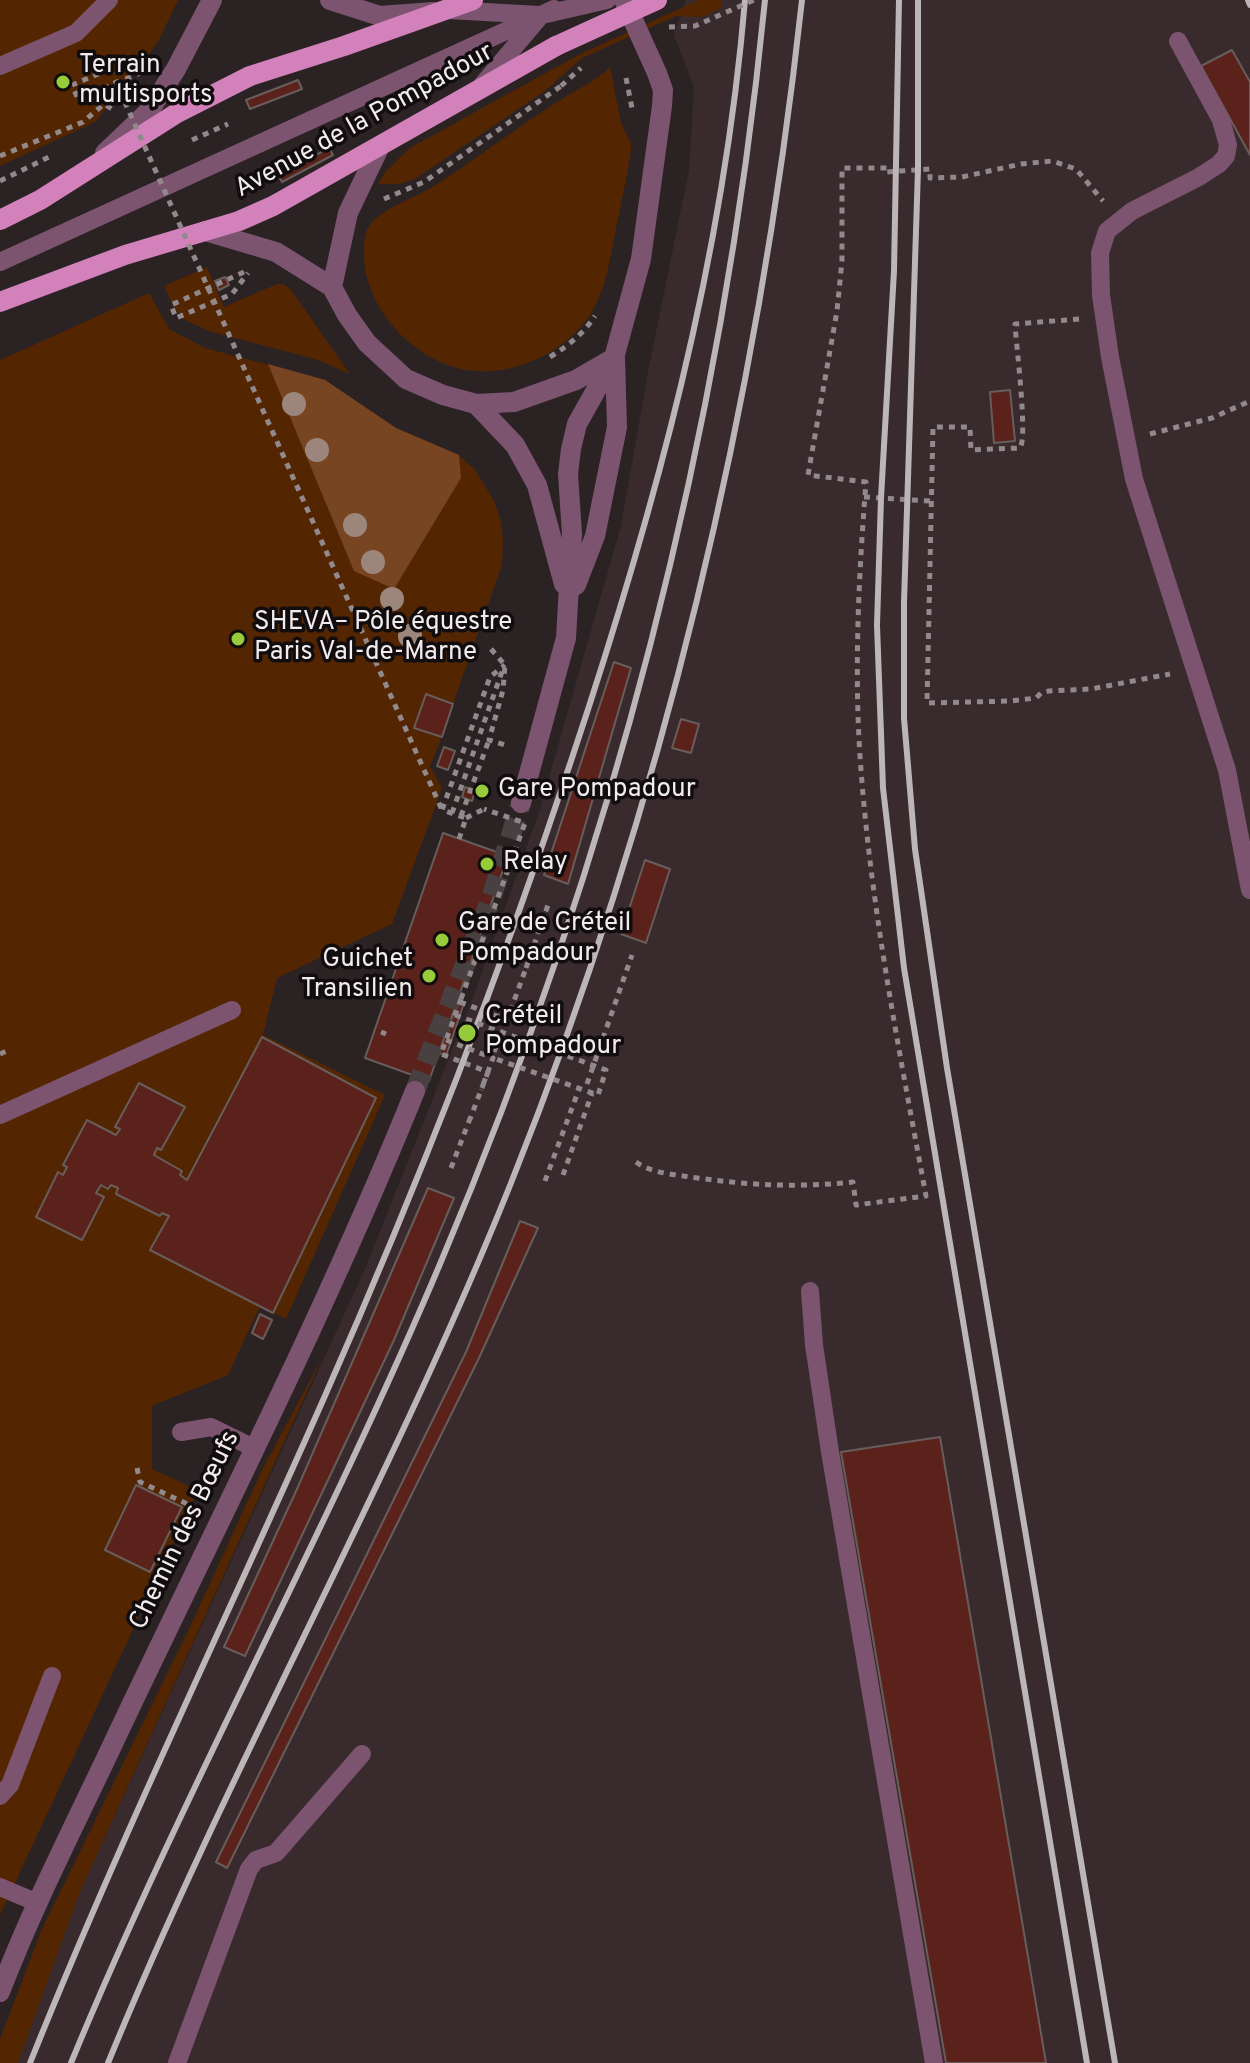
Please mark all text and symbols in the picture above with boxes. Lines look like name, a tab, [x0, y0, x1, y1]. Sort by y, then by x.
street label: Avenue de la Pompadour	[230, 38, 500, 206]
place label: Terrain multisports	[79, 51, 212, 112]
marker: Terrain multisports	[54, 73, 72, 91]
place label: SHEVA– Pôle équestre Paris Val-de-Marne	[254, 608, 512, 670]
marker: SHEVA– Pôle équestre Paris Val-de-Marne	[229, 630, 247, 648]
place label: Gare Pompadour	[498, 775, 696, 807]
marker: Gare Pompadour	[473, 782, 491, 800]
place label: Relay	[503, 848, 568, 880]
marker: Relay	[478, 855, 496, 873]
place label: Gare de Créteil Pompadour	[458, 909, 631, 970]
marker: Gare de Créteil Pompadour	[433, 931, 451, 949]
place label: Guichet Transilien	[301, 945, 413, 1006]
marker: Guichet Transilien	[420, 967, 438, 985]
place label: Créteil Pompadour	[485, 1002, 621, 1064]
marker: Créteil Pompadour	[456, 1022, 478, 1044]
street label: Chemin des Bœufs	[124, 1426, 248, 1636]

